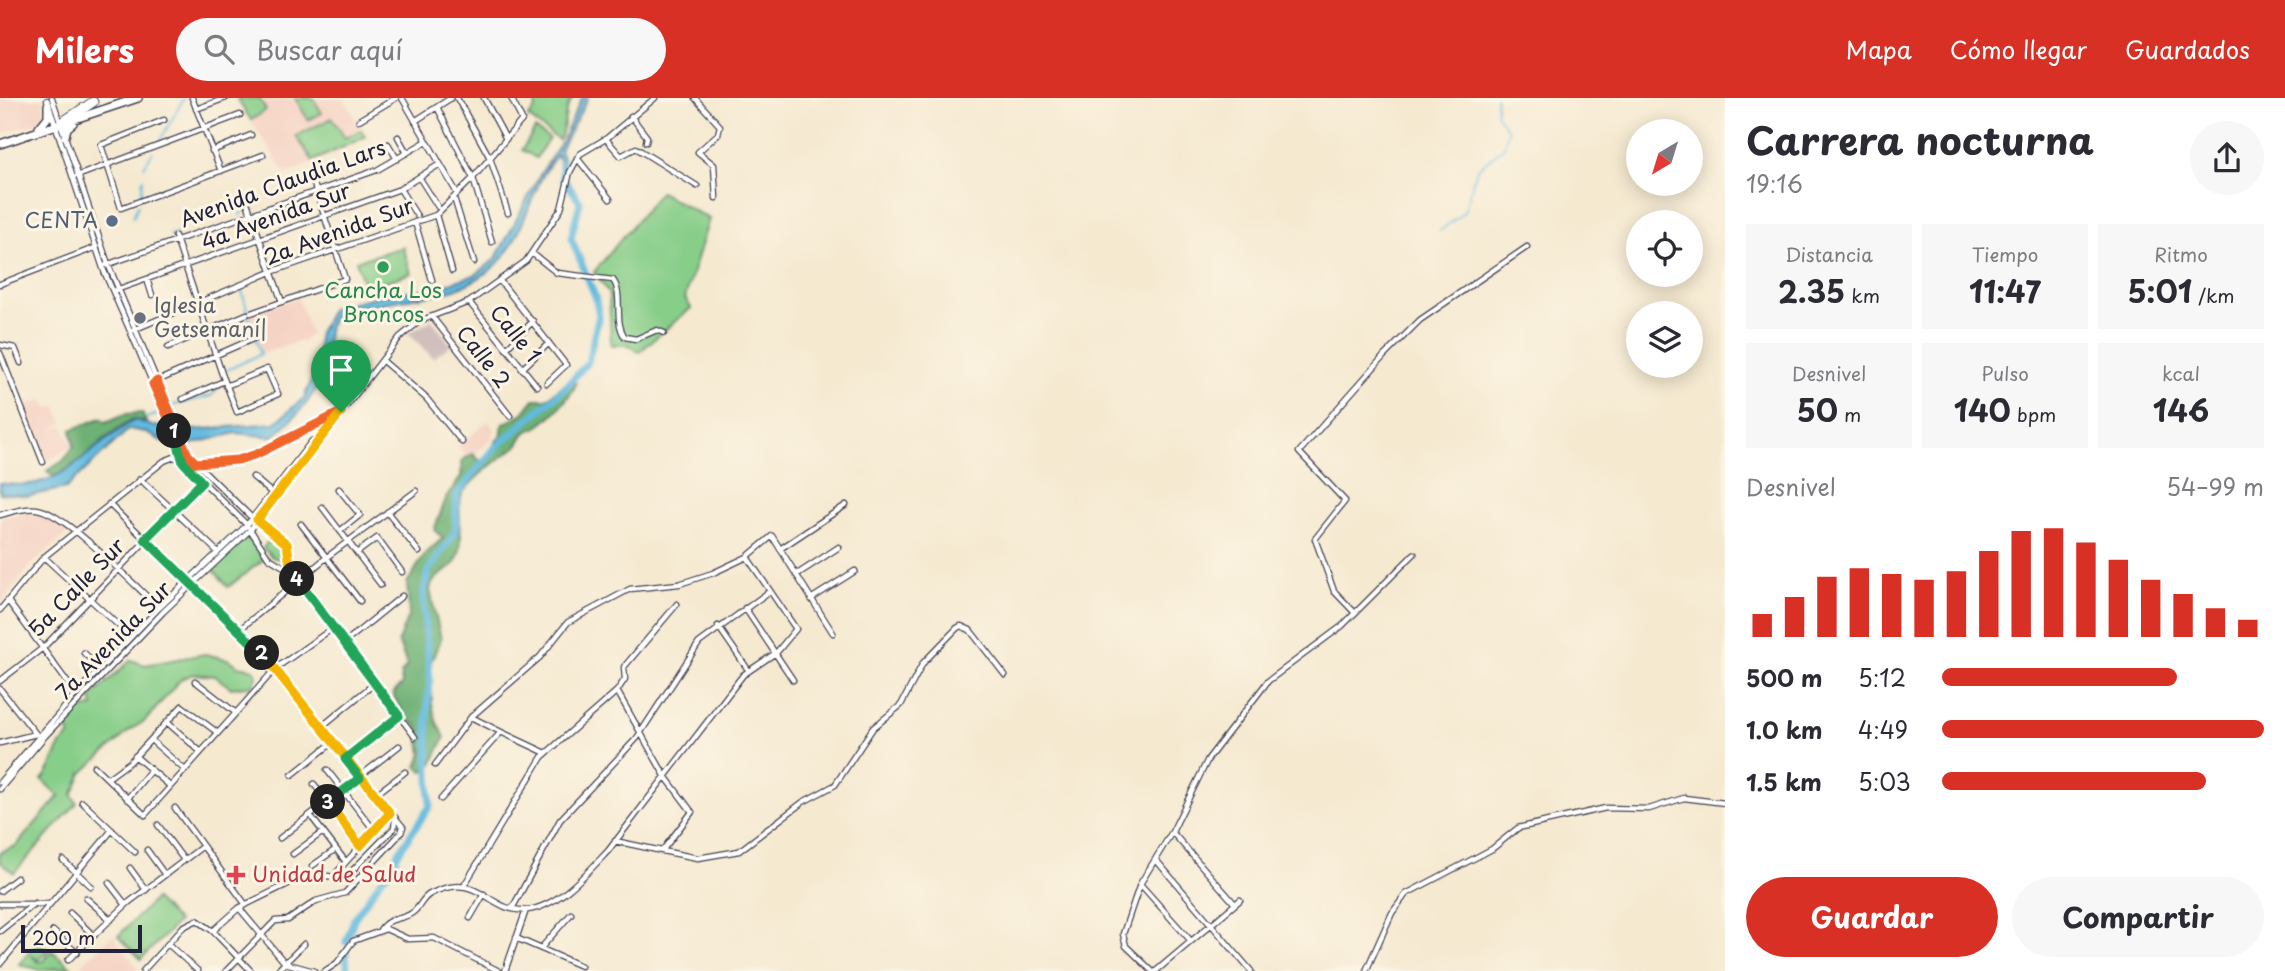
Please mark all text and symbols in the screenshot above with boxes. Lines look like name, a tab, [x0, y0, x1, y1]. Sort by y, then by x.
search box	[176, 18, 666, 81]
text: Milers	[35, 24, 134, 74]
icon: search	[200, 30, 238, 68]
text: Buscar aquí	[256, 30, 403, 69]
text: Mapa	[1846, 31, 1912, 67]
text: Cómo llegar	[1950, 31, 2087, 67]
text: Guardados	[2125, 31, 2250, 67]
text: Carrera nocturna	[1746, 111, 2094, 168]
north arrow	[1626, 119, 1703, 196]
map controls	[1626, 119, 1703, 378]
button: share	[2190, 121, 2264, 195]
street label: Avenida Claudia Lars	[175, 130, 390, 234]
text: 19:16	[1746, 166, 1803, 201]
street label: 4a Avenida Sur	[196, 173, 355, 257]
street label: 2a Avenida Sur	[259, 188, 418, 272]
place label: CENTA	[25, 203, 98, 235]
button: locate	[1626, 210, 1703, 287]
marker: CENTA	[104, 213, 120, 229]
text: Distancia	[1785, 240, 1873, 268]
text: Tiempo	[1972, 240, 2038, 268]
text: Ritmo	[2154, 240, 2208, 268]
marker: Cancha Los Broncos	[375, 259, 391, 275]
text: 2.35	[1778, 268, 1845, 313]
text: 11:47	[1969, 268, 2041, 313]
text: 5:01	[2127, 268, 2192, 313]
place label: Cancha Los Broncos	[324, 273, 442, 329]
text: km	[1845, 281, 1880, 309]
text: /km	[2192, 281, 2235, 309]
place label: Iglesia Getsemaní|	[154, 288, 267, 344]
street label: Calle 1	[483, 297, 550, 369]
button: layers	[1626, 301, 1703, 378]
marker: Iglesia Getsemaní|	[132, 310, 148, 326]
street label: Calle 2	[450, 318, 519, 394]
pin	[311, 340, 371, 412]
icon: arrive	[322, 351, 360, 389]
text: Desnivel	[1792, 359, 1866, 387]
text: Pulso	[1981, 359, 2029, 387]
text: kcal	[2162, 359, 2200, 387]
text: 50	[1797, 387, 1838, 432]
text: 140	[1954, 387, 2011, 432]
text: 146	[2153, 387, 2209, 432]
text: m	[1838, 400, 1861, 428]
text: bpm	[2011, 400, 2056, 428]
pin: 1	[156, 414, 192, 448]
text: 1	[169, 416, 178, 444]
text: Desnivel	[1746, 469, 1836, 504]
text: 54–99 m	[2166, 469, 2264, 504]
street label: 5a Calle Sur	[20, 530, 131, 644]
pin: 4	[280, 561, 314, 596]
text: 4	[290, 564, 303, 592]
street label: 7a Avenida Sur	[47, 573, 178, 706]
pin: 2	[244, 636, 280, 670]
text: 2	[255, 638, 268, 666]
text: 500 m	[1746, 660, 1823, 695]
text: 5:12	[1858, 660, 1906, 695]
text: 1.0 km	[1746, 712, 1823, 747]
text: 4:49	[1858, 712, 1908, 747]
text: 1.5 km	[1746, 764, 1822, 799]
text: 5:03	[1858, 764, 1911, 799]
pin: 3	[310, 784, 346, 820]
text: 3	[321, 787, 334, 815]
place label: Unidad de Salud	[252, 857, 416, 889]
marker: Unidad de Salud	[226, 865, 246, 885]
button: Guardar	[1746, 877, 1998, 957]
button: Compartir	[2012, 877, 2264, 957]
scale bar	[21, 922, 142, 954]
text: 200 m	[32, 923, 95, 951]

